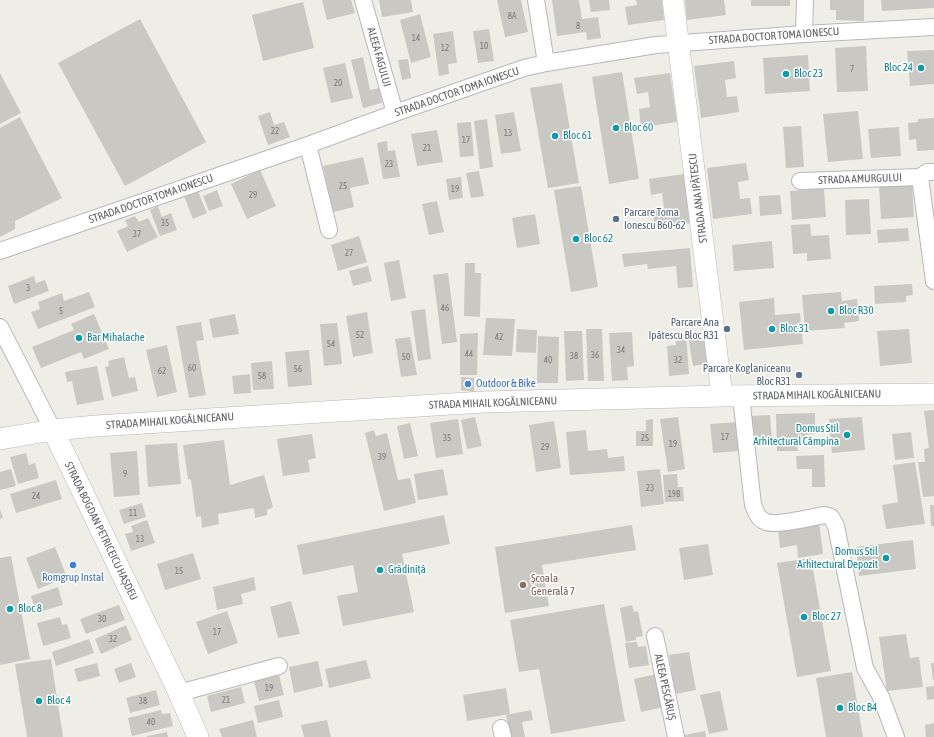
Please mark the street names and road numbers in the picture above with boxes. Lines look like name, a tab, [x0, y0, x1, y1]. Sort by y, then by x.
street label: STRADA DOCTOR TOMA IONESCU	[708, 25, 840, 47]
street label: ALEEA FAGULUI	[364, 26, 394, 88]
street label: STRADA DOCTOR TOMA IONESCU	[393, 64, 521, 120]
street label: STRADA ANA IPĂTESCU	[686, 152, 710, 244]
street label: STRADA DOCTOR TOMA IONESCU	[87, 171, 215, 227]
street label: STRADA AMURGULUI	[818, 171, 902, 187]
street label: STRADA MIHAIL KOGĂLNICEANU	[753, 387, 881, 403]
street label: STRADA MIHAIL KOGĂLNICEANU	[429, 394, 557, 412]
street label: STRADA MIHAIL KOGĂLNICEANU	[106, 410, 234, 432]
street label: STRADA BOGDAN PETRICEICU HAȘDEU	[62, 459, 140, 603]
street label: ALEEA PESCĂRUȘ	[652, 653, 678, 721]

